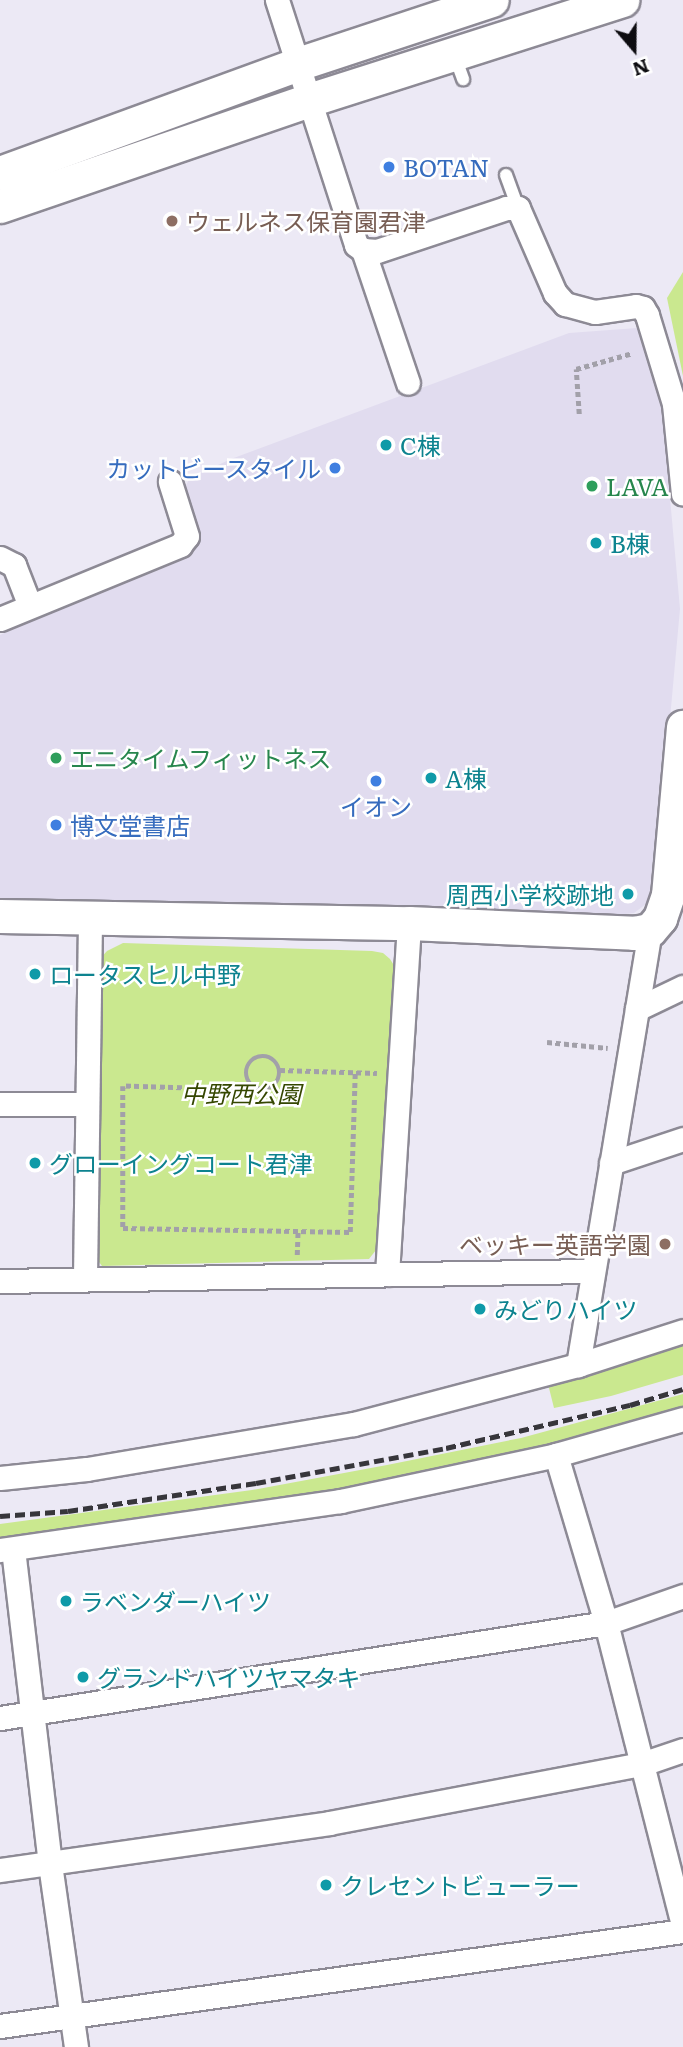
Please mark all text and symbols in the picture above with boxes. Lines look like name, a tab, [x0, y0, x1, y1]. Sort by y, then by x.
north arrow	[599, 14, 669, 84]
text: N	[629, 53, 653, 85]
place label: BOTAN	[403, 153, 489, 181]
marker: BOTAN	[381, 159, 397, 175]
place label: ウェルネス保育園君津	[186, 207, 426, 235]
marker: ウェルネス保育園君津	[164, 213, 180, 229]
place label: C棟	[400, 431, 441, 459]
marker: C棟	[378, 437, 394, 453]
place label: カットビースタイル	[105, 454, 321, 482]
marker: カットビースタイル	[327, 460, 343, 476]
place label: LAVA	[606, 472, 669, 500]
marker: LAVA	[584, 478, 600, 494]
place label: B棟	[610, 529, 650, 557]
marker: B棟	[588, 535, 604, 551]
place label: エニタイムフィットネス	[70, 744, 334, 772]
marker: エニタイムフィットネス	[48, 750, 64, 766]
place label: A棟	[445, 764, 487, 792]
marker: A棟	[423, 770, 439, 786]
marker: イオン	[368, 773, 384, 789]
place label: イオン	[340, 792, 412, 820]
place label: 博文堂書店	[70, 811, 190, 839]
marker: 博文堂書店	[48, 817, 64, 833]
place label: 周西小学校跡地	[446, 880, 614, 908]
marker: 周西小学校跡地	[620, 886, 636, 902]
place label: ロータスヒル中野	[49, 960, 241, 988]
marker: ロータスヒル中野	[27, 966, 43, 982]
park label: 中野西公園	[181, 1079, 301, 1107]
place label: グローイングコート君津	[49, 1149, 313, 1177]
marker: グローイングコート君津	[27, 1155, 43, 1171]
place label: ベッキー英語学園	[459, 1230, 651, 1258]
marker: ベッキー英語学園	[657, 1236, 673, 1252]
place label: みどりハイツ	[494, 1295, 638, 1323]
marker: みどりハイツ	[472, 1301, 488, 1317]
place label: ラベンダーハイツ	[80, 1587, 272, 1615]
marker: ラベンダーハイツ	[58, 1593, 74, 1609]
place label: グランドハイツヤマタキ	[97, 1663, 361, 1691]
marker: グランドハイツヤマタキ	[75, 1669, 91, 1685]
place label: クレセントビューラー	[340, 1871, 580, 1899]
marker: クレセントビューラー	[318, 1877, 334, 1893]

